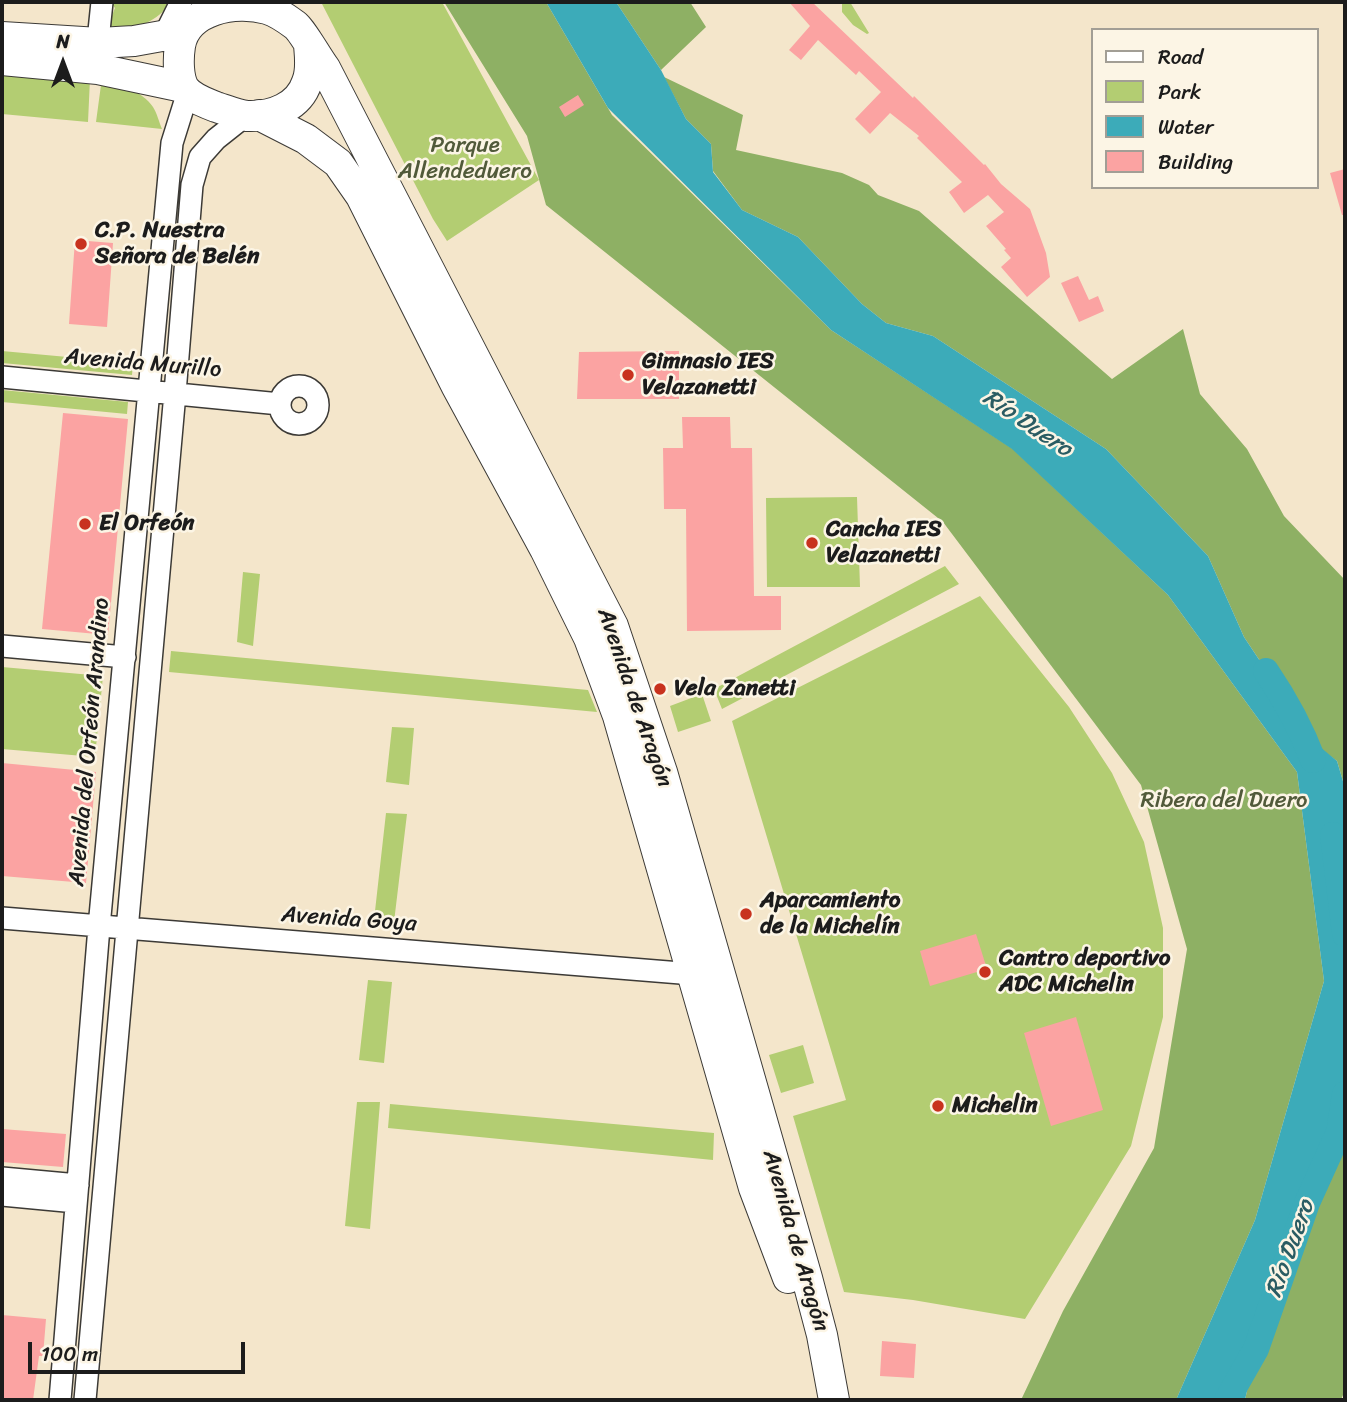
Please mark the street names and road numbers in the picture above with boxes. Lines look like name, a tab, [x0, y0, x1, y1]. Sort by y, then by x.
street label: Avenida Murillo	[63, 343, 223, 385]
street label: Avenida del Orfeón Arandino	[64, 597, 116, 887]
street label: Avenida de Aragón	[590, 605, 678, 791]
street label: Avenida Goya	[280, 902, 418, 938]
street label: Avenida de Aragón	[756, 1147, 834, 1335]

